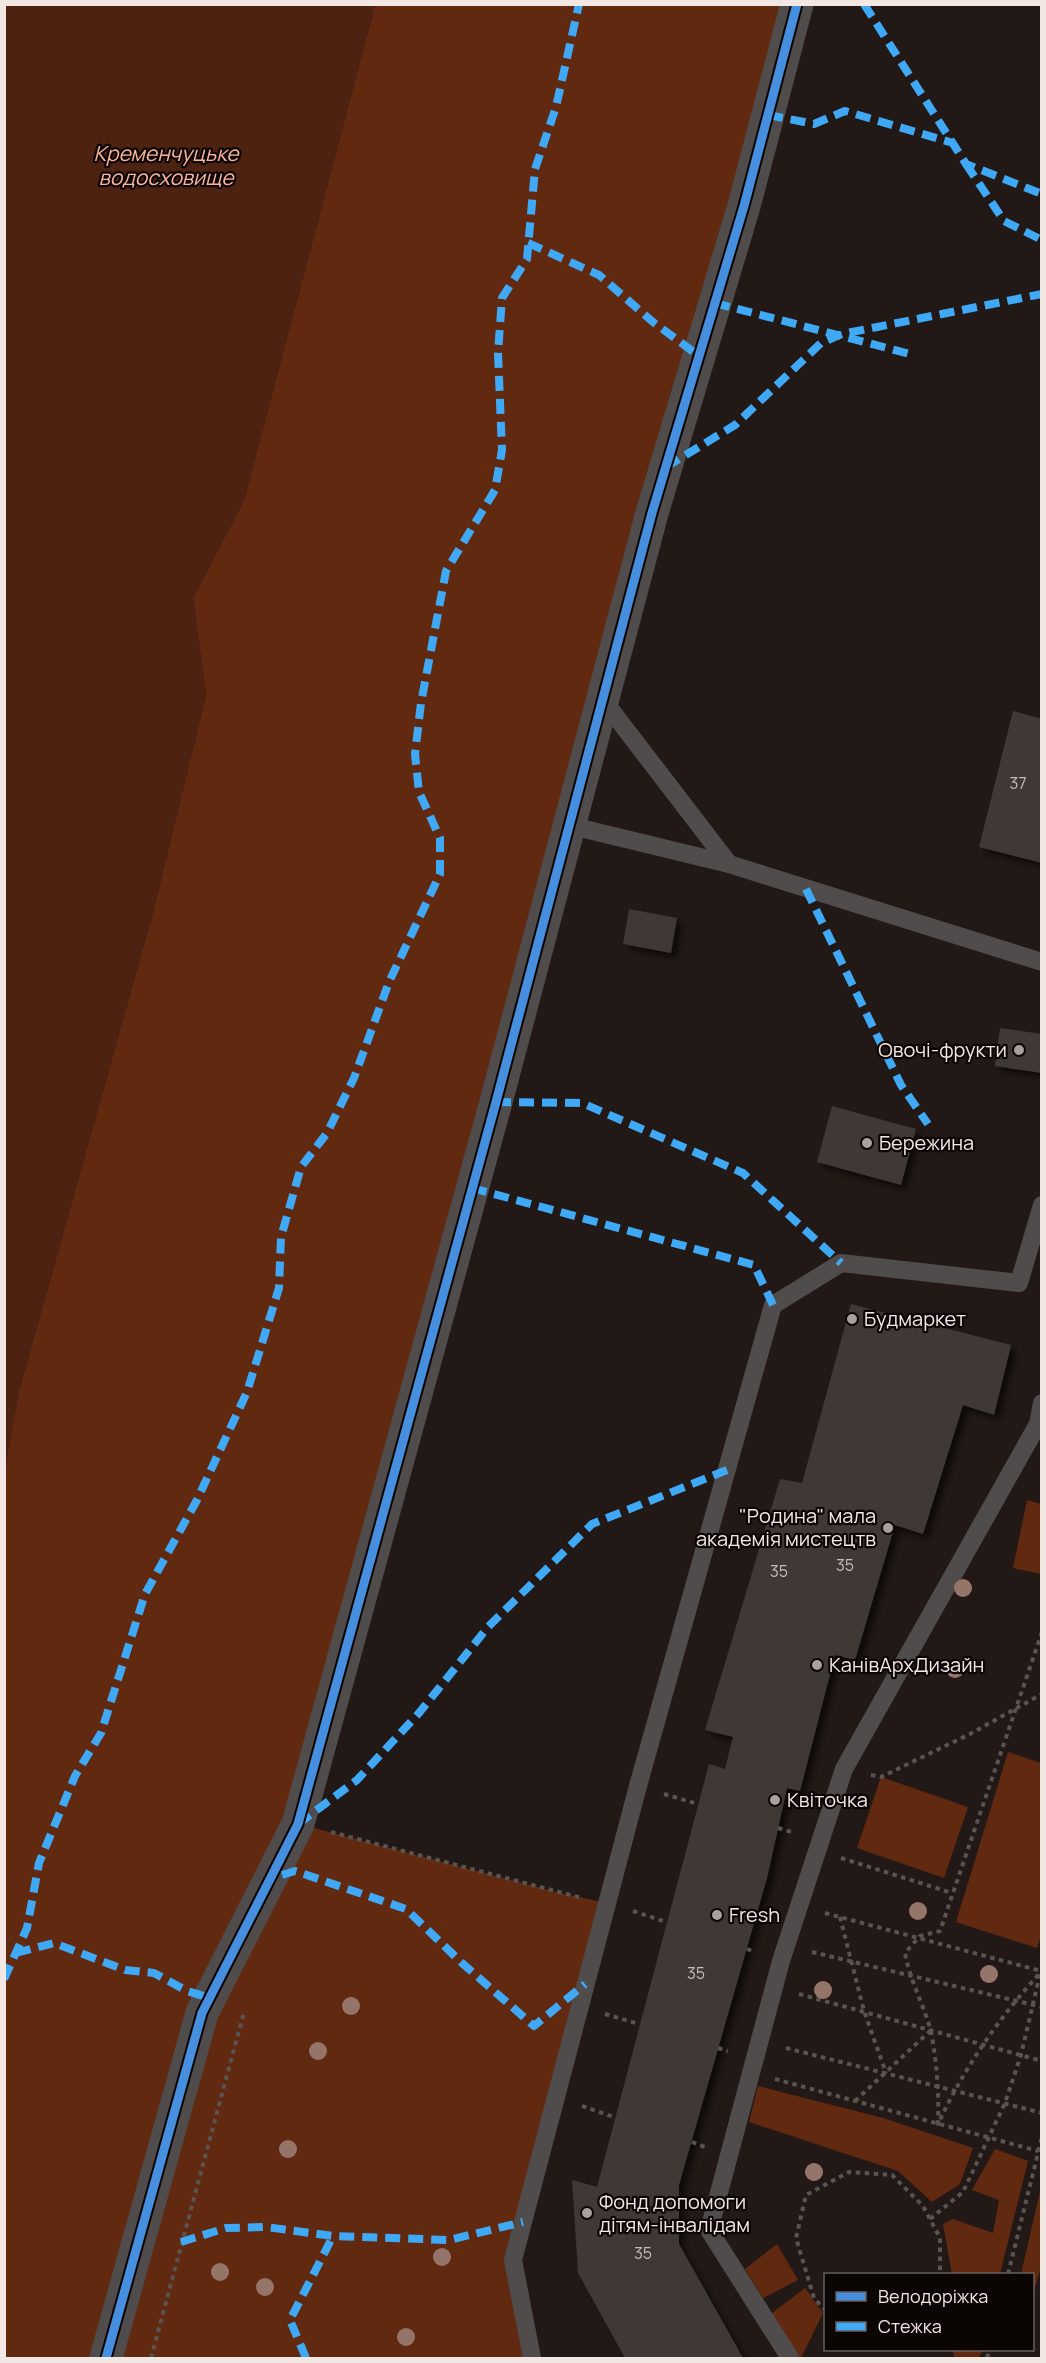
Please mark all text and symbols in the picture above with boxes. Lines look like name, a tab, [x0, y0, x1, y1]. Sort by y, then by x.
water label: Кременчуцьке водосховище	[93, 139, 240, 191]
house number: 37	[1010, 772, 1026, 794]
place label: Овочі-фрукти	[878, 1036, 1007, 1063]
marker: Овочі-фрукти	[1012, 1043, 1026, 1057]
place label: Бережина	[879, 1129, 974, 1156]
marker: Бережина	[860, 1136, 874, 1150]
place label: Будмаркет	[864, 1305, 966, 1332]
marker: Будмаркет	[845, 1312, 859, 1326]
place label: "Родина" мала академія мистецтв	[696, 1502, 876, 1552]
marker: "Родина" мала академія мистецтв	[881, 1521, 895, 1535]
house number: 35	[836, 1554, 854, 1576]
house number: 35	[770, 1560, 788, 1582]
place label: КанівАрхДизайн	[829, 1651, 984, 1678]
marker: КанівАрхДизайн	[810, 1658, 824, 1672]
place label: Квіточка	[787, 1786, 868, 1813]
marker: Квіточка	[768, 1793, 782, 1807]
place label: Fresh	[729, 1901, 780, 1928]
marker: Fresh	[710, 1908, 724, 1922]
house number: 35	[687, 1962, 705, 1984]
place label: Фонд допомоги дітям-інвалідам	[599, 2188, 750, 2238]
marker: Фонд допомоги дітям-інвалідам	[580, 2206, 594, 2220]
house number: 35	[634, 2242, 652, 2264]
legend	[824, 2273, 1034, 2351]
text: Велодоріжка	[878, 2284, 988, 2308]
text: Стежка	[878, 2314, 942, 2338]

